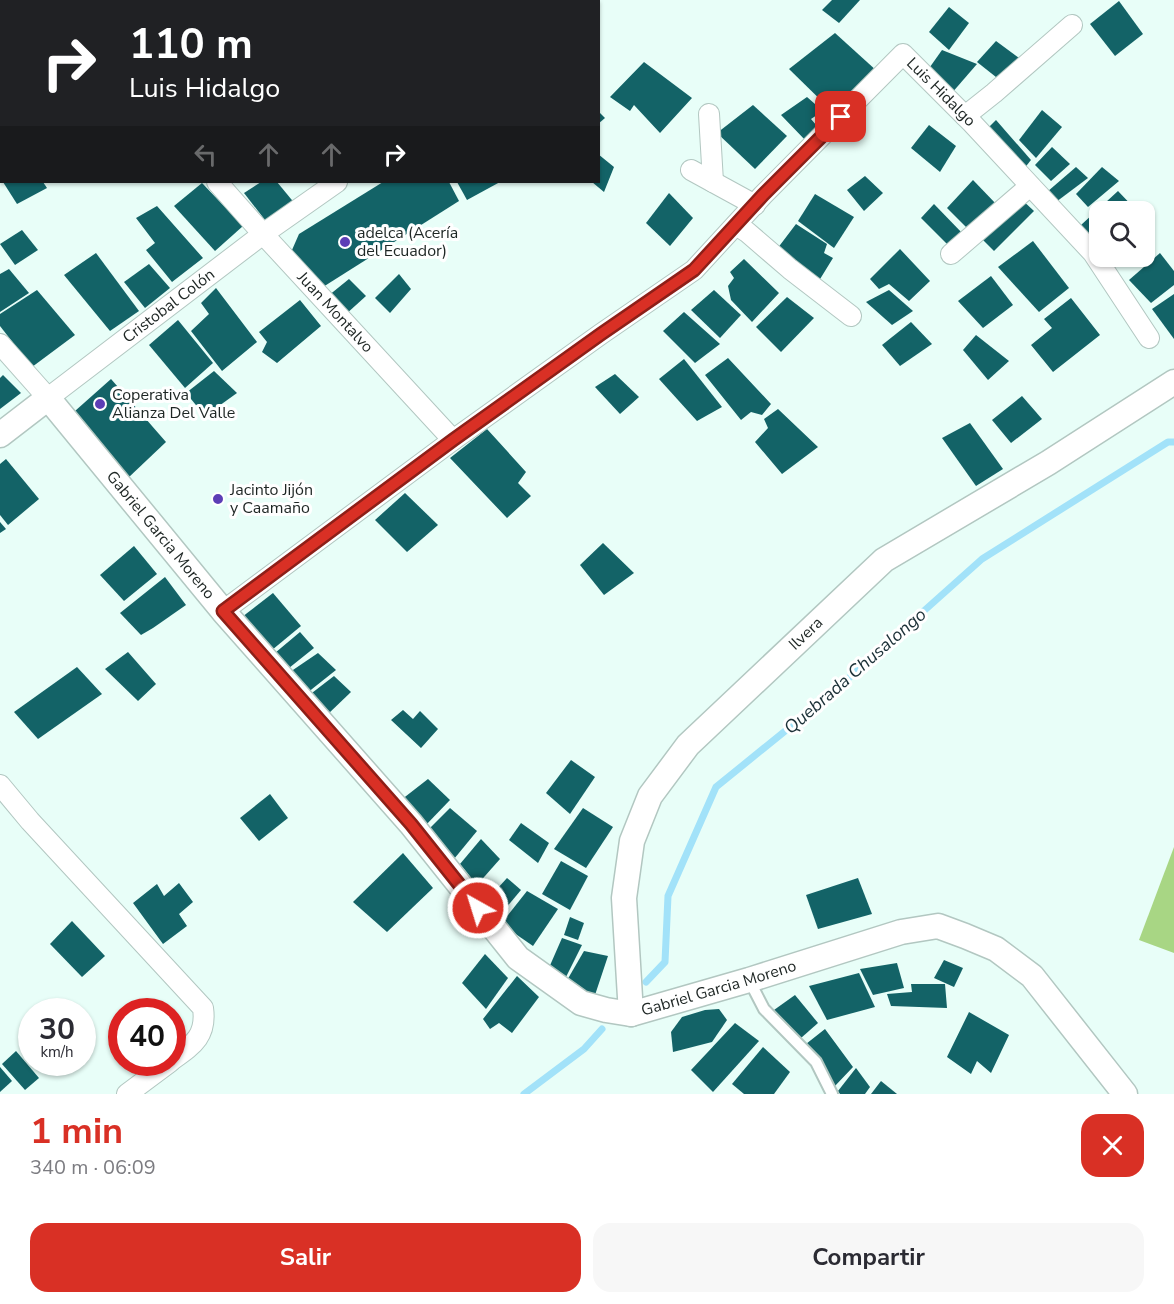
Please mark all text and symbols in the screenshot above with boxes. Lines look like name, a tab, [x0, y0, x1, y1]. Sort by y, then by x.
text: 110 m	[129, 16, 253, 73]
icon: right	[30, 24, 108, 102]
street label: Luis Hidalgo	[902, 53, 981, 132]
text: Luis Hidalgo	[129, 70, 280, 107]
pin	[815, 91, 866, 142]
icon: arrive	[824, 100, 857, 133]
icon: left	[189, 138, 222, 171]
icon: ahead	[252, 138, 285, 171]
icon: ahead	[315, 138, 348, 171]
icon: right	[378, 138, 411, 171]
map controls	[1089, 201, 1155, 267]
button: search	[1089, 201, 1155, 267]
place label: adelca (Acería del Ecuador)	[357, 222, 458, 262]
marker: adelca (Acería del Ecuador)	[338, 235, 352, 249]
street label: Cristobal Colón	[118, 264, 219, 348]
street label: Juan Montalvo	[291, 266, 378, 358]
place label: Coperativa Alianza Del Valle	[112, 384, 235, 424]
marker: Coperativa Alianza Del Valle	[93, 397, 107, 411]
street label: Gabriel Garcia Moreno	[101, 466, 220, 604]
place label: Jacinto Jijón y Caamaño	[229, 479, 313, 519]
marker: Jacinto Jijón y Caamaño	[211, 492, 225, 506]
water label: Quebrada Chusalongo	[779, 603, 931, 739]
street label: Ilvera	[784, 612, 828, 655]
position arrow	[446, 876, 510, 940]
street label: Gabriel Garcia Moreno	[639, 955, 799, 1021]
speed limit sign: 40	[108, 998, 186, 1076]
text: 30	[39, 1009, 75, 1050]
text: km/h	[40, 1042, 74, 1062]
text: 1 min	[30, 1107, 123, 1156]
button: close	[1081, 1114, 1144, 1177]
text: 340 m · 06:09	[30, 1154, 156, 1181]
button: Salir	[30, 1223, 581, 1292]
button: Compartir	[593, 1223, 1144, 1292]

